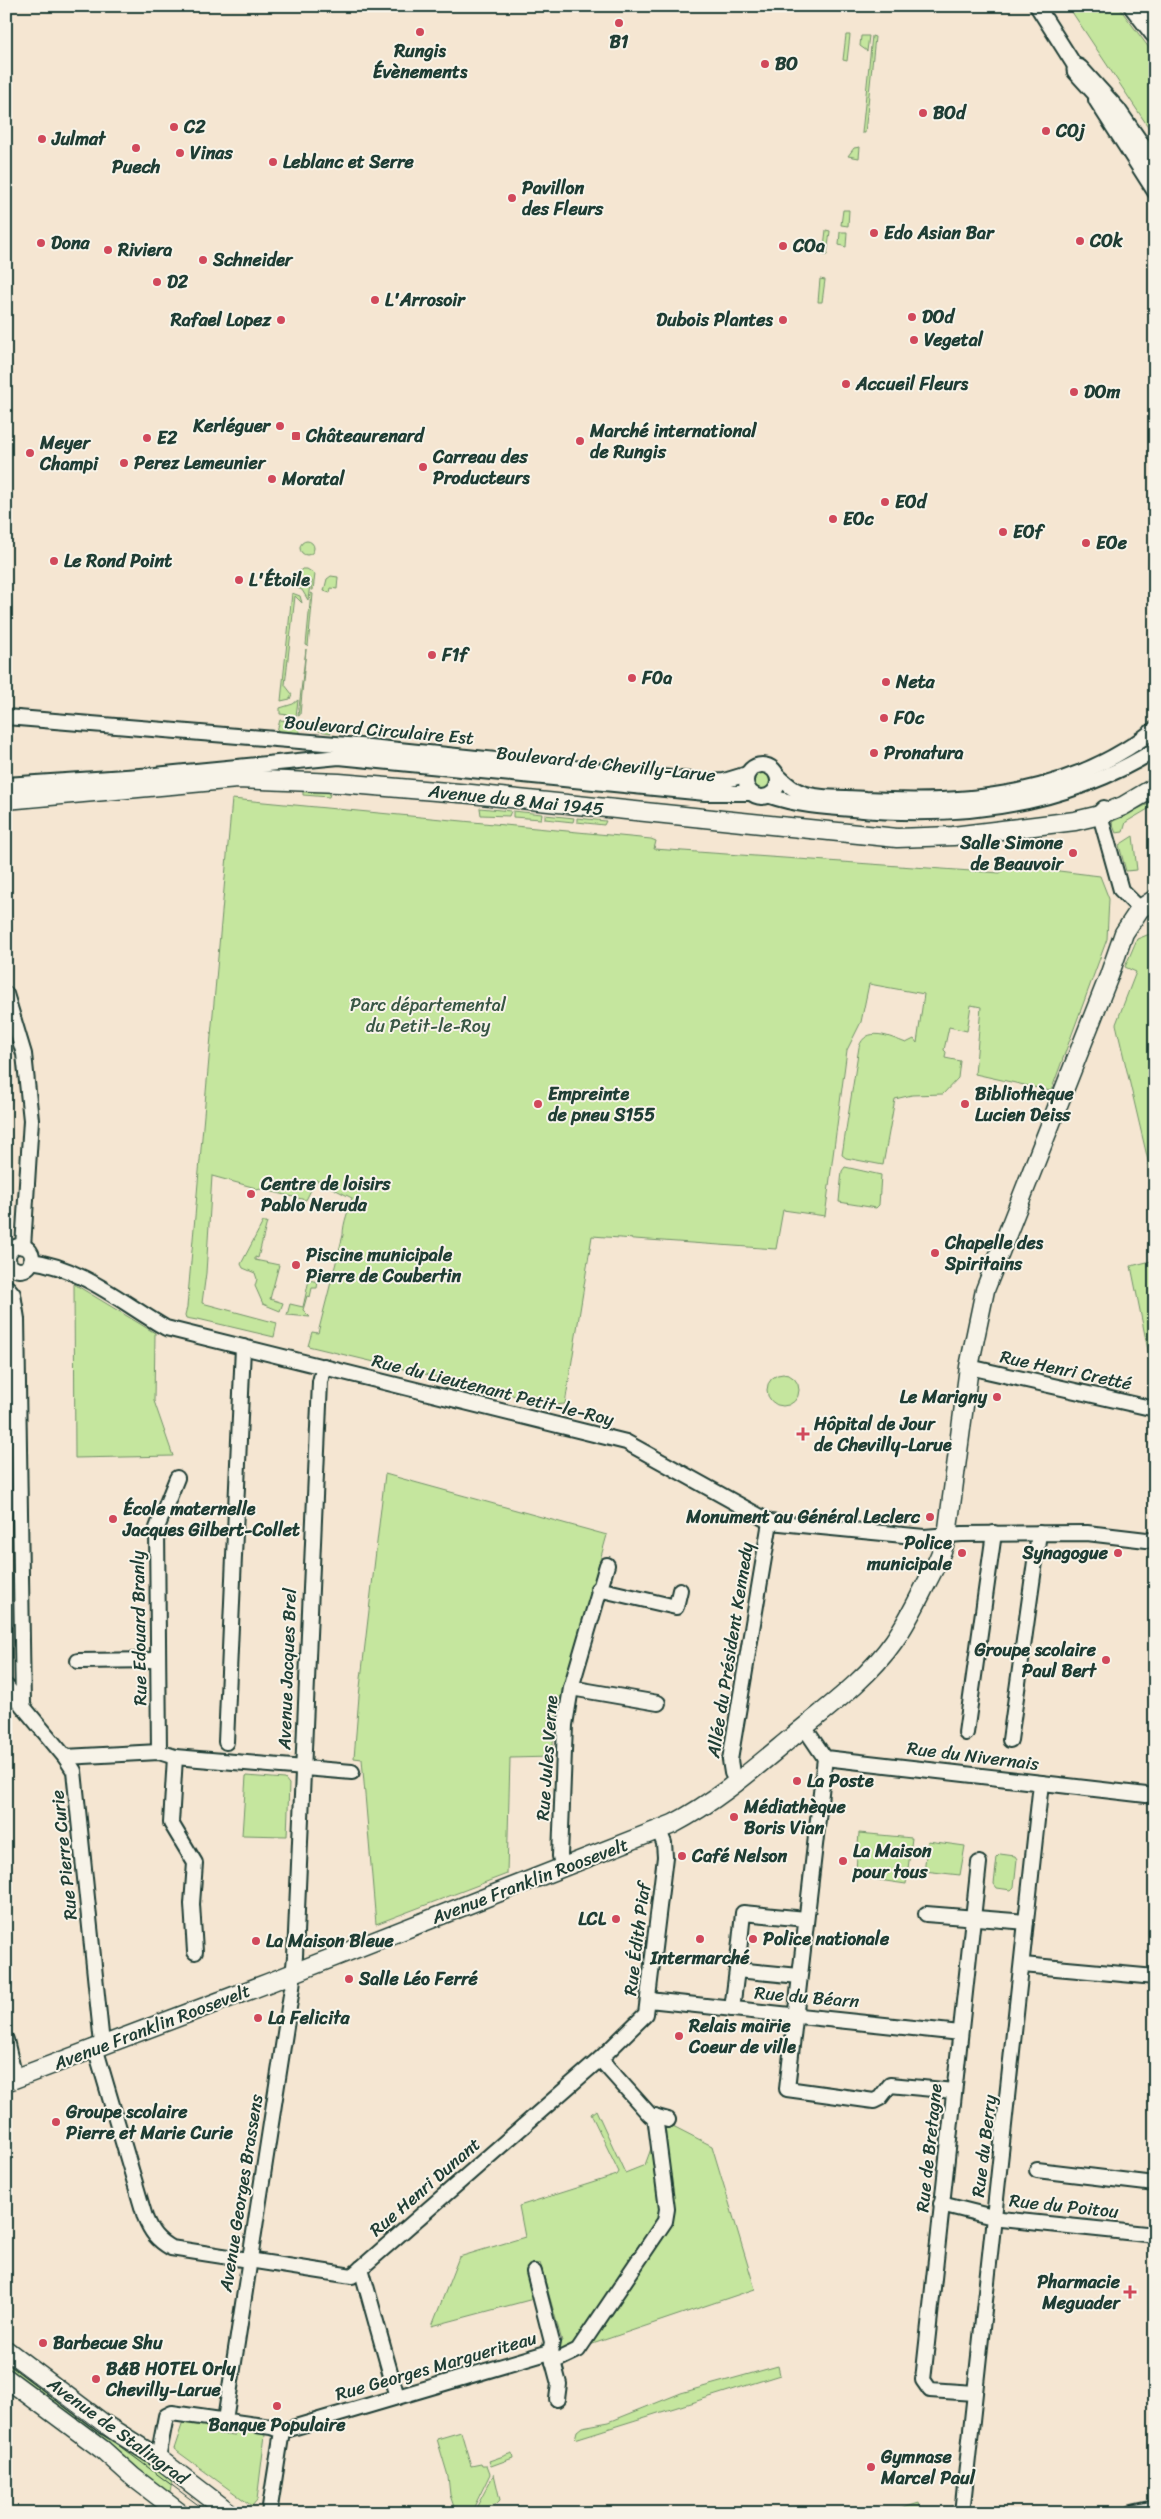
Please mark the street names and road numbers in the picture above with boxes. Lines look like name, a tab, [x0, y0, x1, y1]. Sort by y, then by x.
street label: Boulevard Circulaire Est	[283, 706, 475, 754]
street label: Boulevard de Chevilly-Larue	[495, 737, 717, 791]
street label: Avenue du 8 Mai 1945	[426, 775, 605, 825]
street label: Rue Henri Cretté	[997, 1340, 1135, 1400]
street label: Rue du Lieutenant Petit-le-Roy	[369, 1344, 618, 1436]
street label: Allée du Président Kennedy	[697, 1539, 763, 1761]
street label: Rue Edouard Branly	[122, 1550, 156, 1706]
street label: Avenue Jacques Brel	[268, 1587, 306, 1751]
street label: Rue Jules Verne	[527, 1694, 567, 1822]
street label: Rue du Nivernais	[905, 1732, 1042, 1780]
street label: Rue Pierre Curie	[41, 1788, 87, 1922]
street label: Avenue Franklin Roosevelt	[426, 1829, 633, 1934]
street label: Rue Édith Piaf	[614, 1878, 660, 1997]
street label: Avenue Franklin Roosevelt	[48, 1975, 255, 2080]
street label: Rue du Béarn	[753, 1976, 861, 2018]
street label: Rue de Bretagne	[906, 2082, 952, 2214]
street label: Avenue Georges Brassens	[209, 2091, 273, 2295]
street label: Rue du Berry	[962, 2092, 1006, 2199]
street label: Rue Henri Dunant	[362, 2129, 488, 2245]
street label: Rue du Poitou	[1008, 2184, 1121, 2228]
street label: Rue Georges Margueriteau	[331, 2322, 541, 2410]
street label: Avenue de Stalingrad	[40, 2368, 197, 2494]

